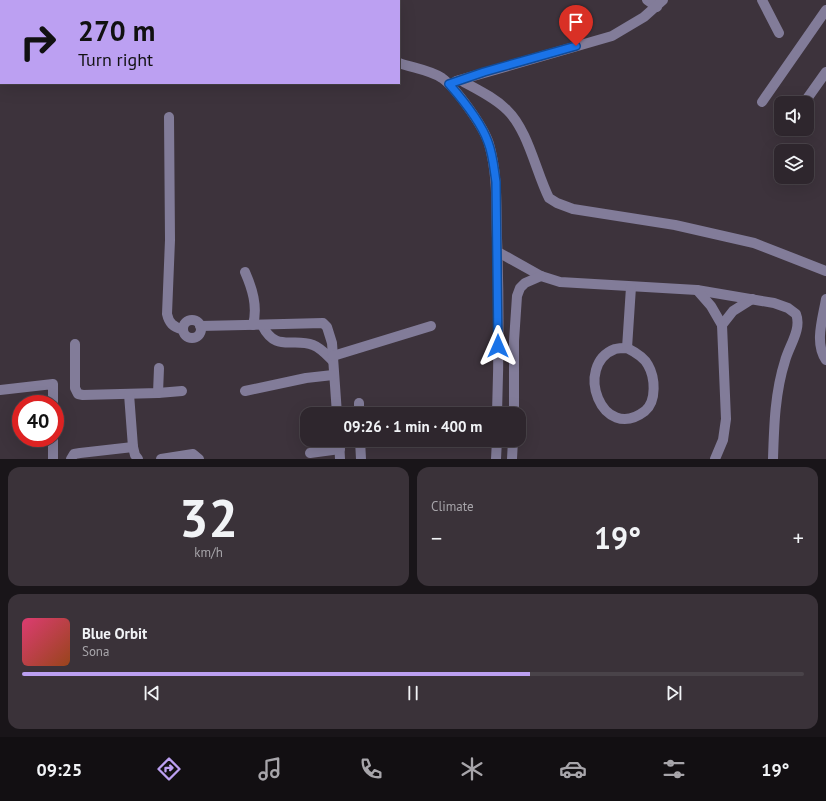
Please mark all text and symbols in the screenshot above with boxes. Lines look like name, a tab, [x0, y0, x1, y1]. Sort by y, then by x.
pin	[559, 5, 593, 46]
icon: arrive	[565, 11, 587, 33]
text: 270 m	[78, 12, 155, 49]
icon: right	[12, 16, 64, 68]
text: Turn right	[78, 48, 153, 71]
map controls	[774, 96, 814, 184]
button: sound	[774, 96, 814, 136]
button: layers	[774, 144, 814, 184]
position arrow	[477, 325, 519, 367]
speed limit sign: 40	[12, 395, 64, 447]
text: 09:26 · 1 min · 400 m	[344, 417, 482, 436]
text: 32	[179, 484, 238, 551]
text: Climate	[431, 498, 474, 515]
text: 19°	[594, 518, 641, 557]
text: −	[431, 524, 442, 552]
text: +	[793, 524, 804, 552]
text: km/h	[194, 544, 223, 561]
text: Blue Orbit	[82, 624, 147, 643]
text: Sona	[82, 643, 109, 660]
icon: previous	[141, 682, 163, 704]
icon: pause	[402, 682, 424, 704]
icon: next	[663, 682, 685, 704]
icon: directions	[155, 755, 183, 783]
icon: music	[256, 755, 284, 783]
icon: phone	[357, 755, 385, 783]
icon: climate	[458, 755, 486, 783]
icon: car	[559, 755, 587, 783]
icon: filters	[660, 755, 688, 783]
text: 09:25	[37, 758, 82, 781]
text: 19°	[761, 758, 789, 781]

